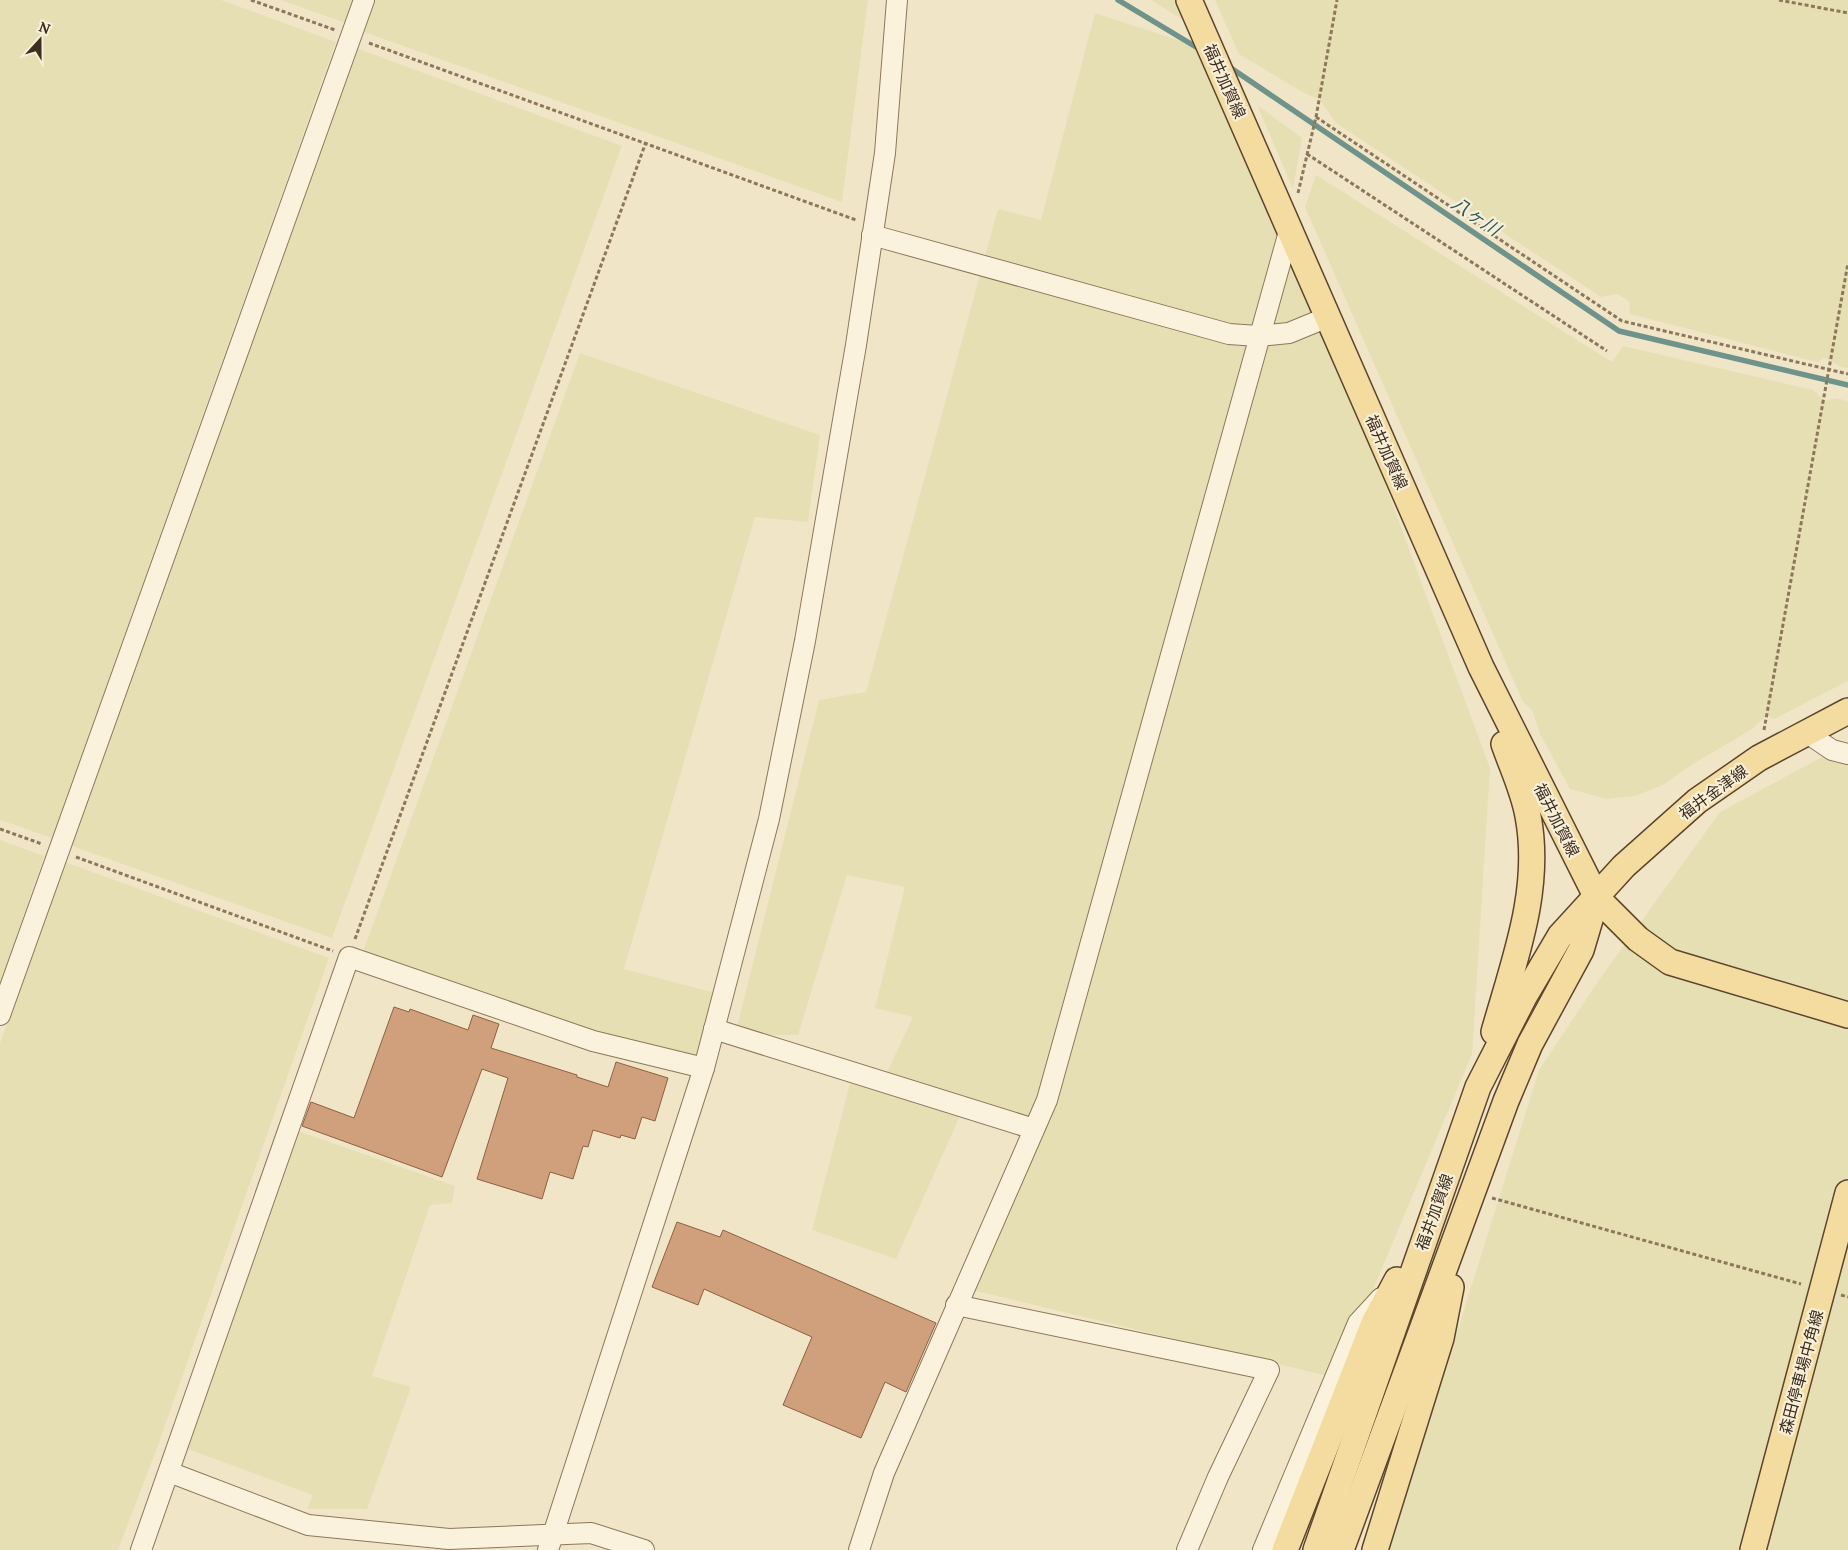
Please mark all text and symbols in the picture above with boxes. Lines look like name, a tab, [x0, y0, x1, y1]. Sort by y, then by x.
north arrow	[15, 15, 65, 65]
text: N	[36, 18, 53, 38]
street label: 福井加賀線	[1200, 40, 1250, 122]
water label: 八ヶ川	[1447, 191, 1506, 242]
street label: 福井加賀線	[1362, 411, 1412, 493]
street label: 福井金津線	[1675, 760, 1751, 824]
street label: 福井加賀線	[1530, 780, 1584, 860]
street label: 福井加賀線	[1411, 1171, 1457, 1253]
street label: 森田停車場中角線	[1775, 1308, 1827, 1436]

